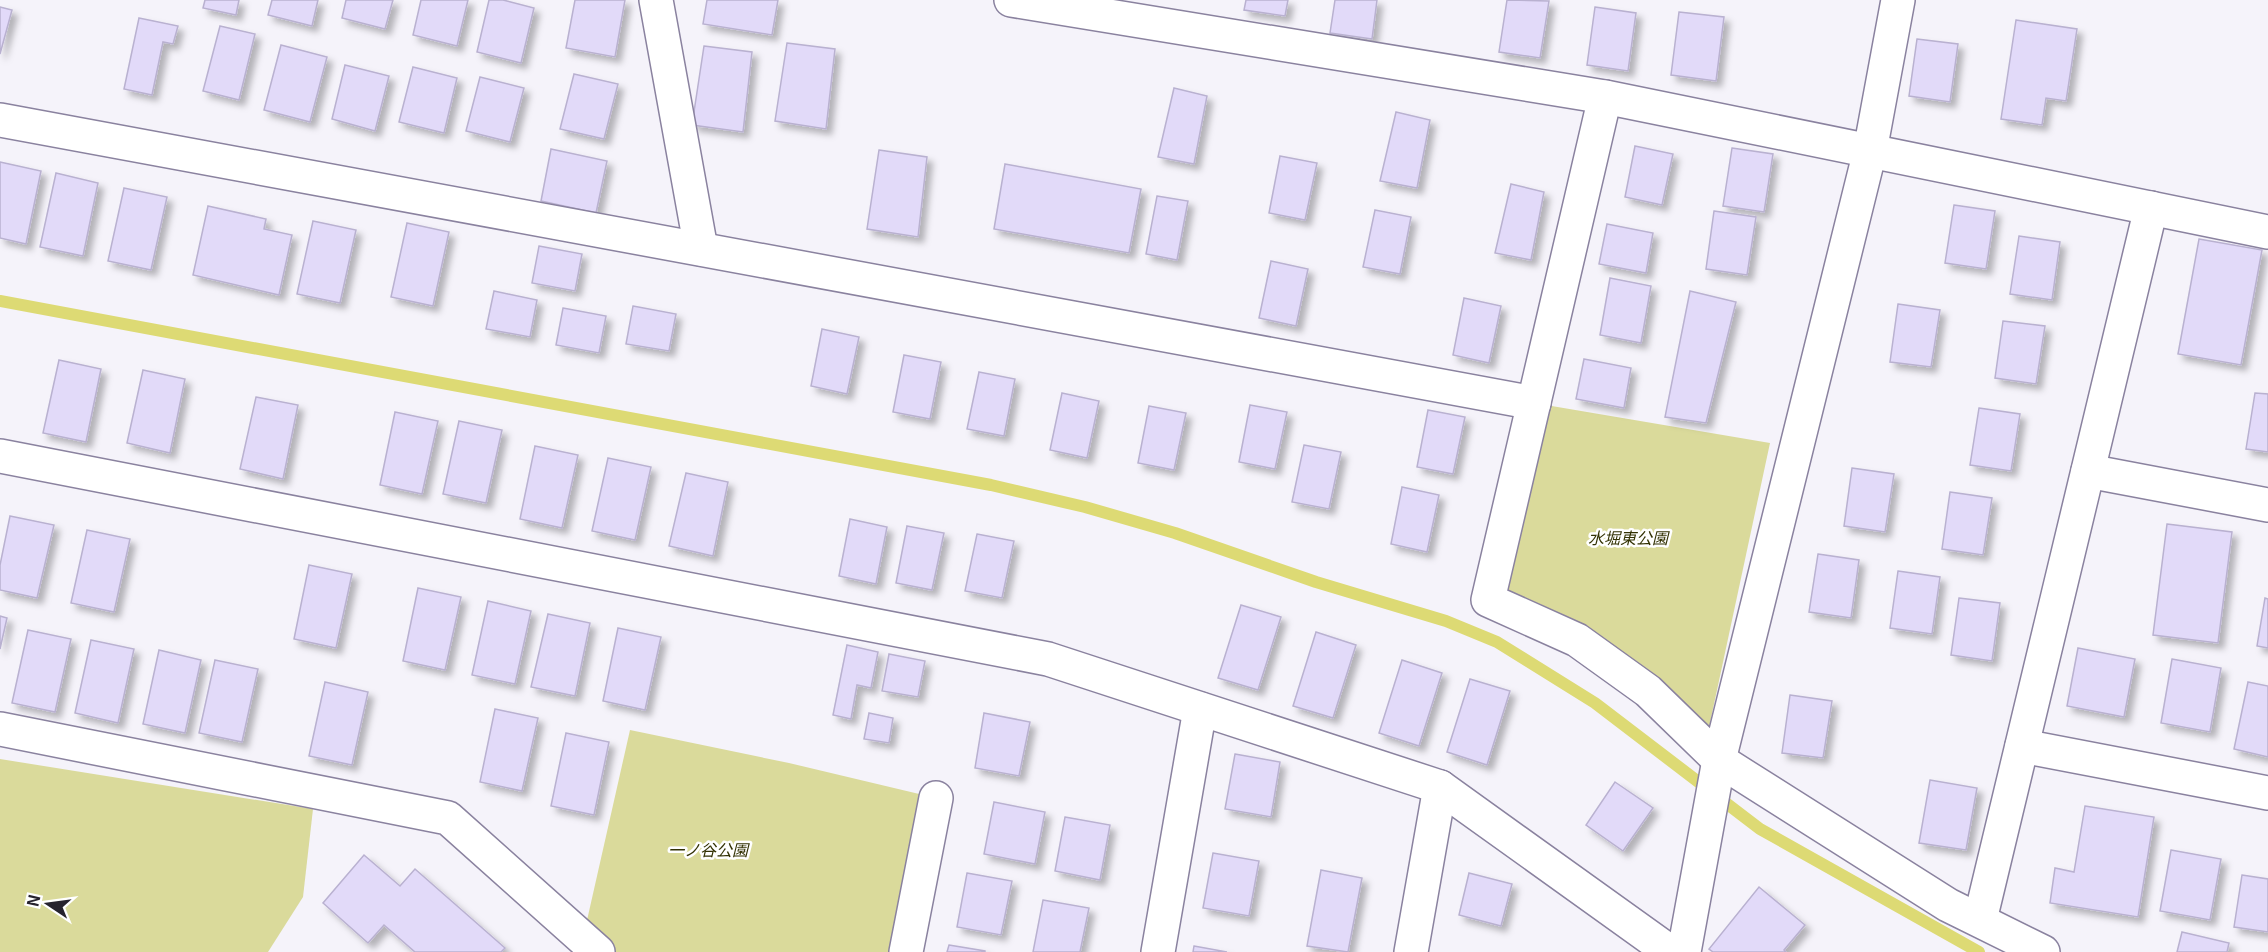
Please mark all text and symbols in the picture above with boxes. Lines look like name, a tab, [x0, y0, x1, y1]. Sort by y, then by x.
park label: 水堀東公園	[1588, 525, 1670, 549]
park label: 一ノ谷公園	[668, 837, 750, 861]
north arrow	[18, 874, 78, 934]
text: N	[19, 892, 45, 909]

